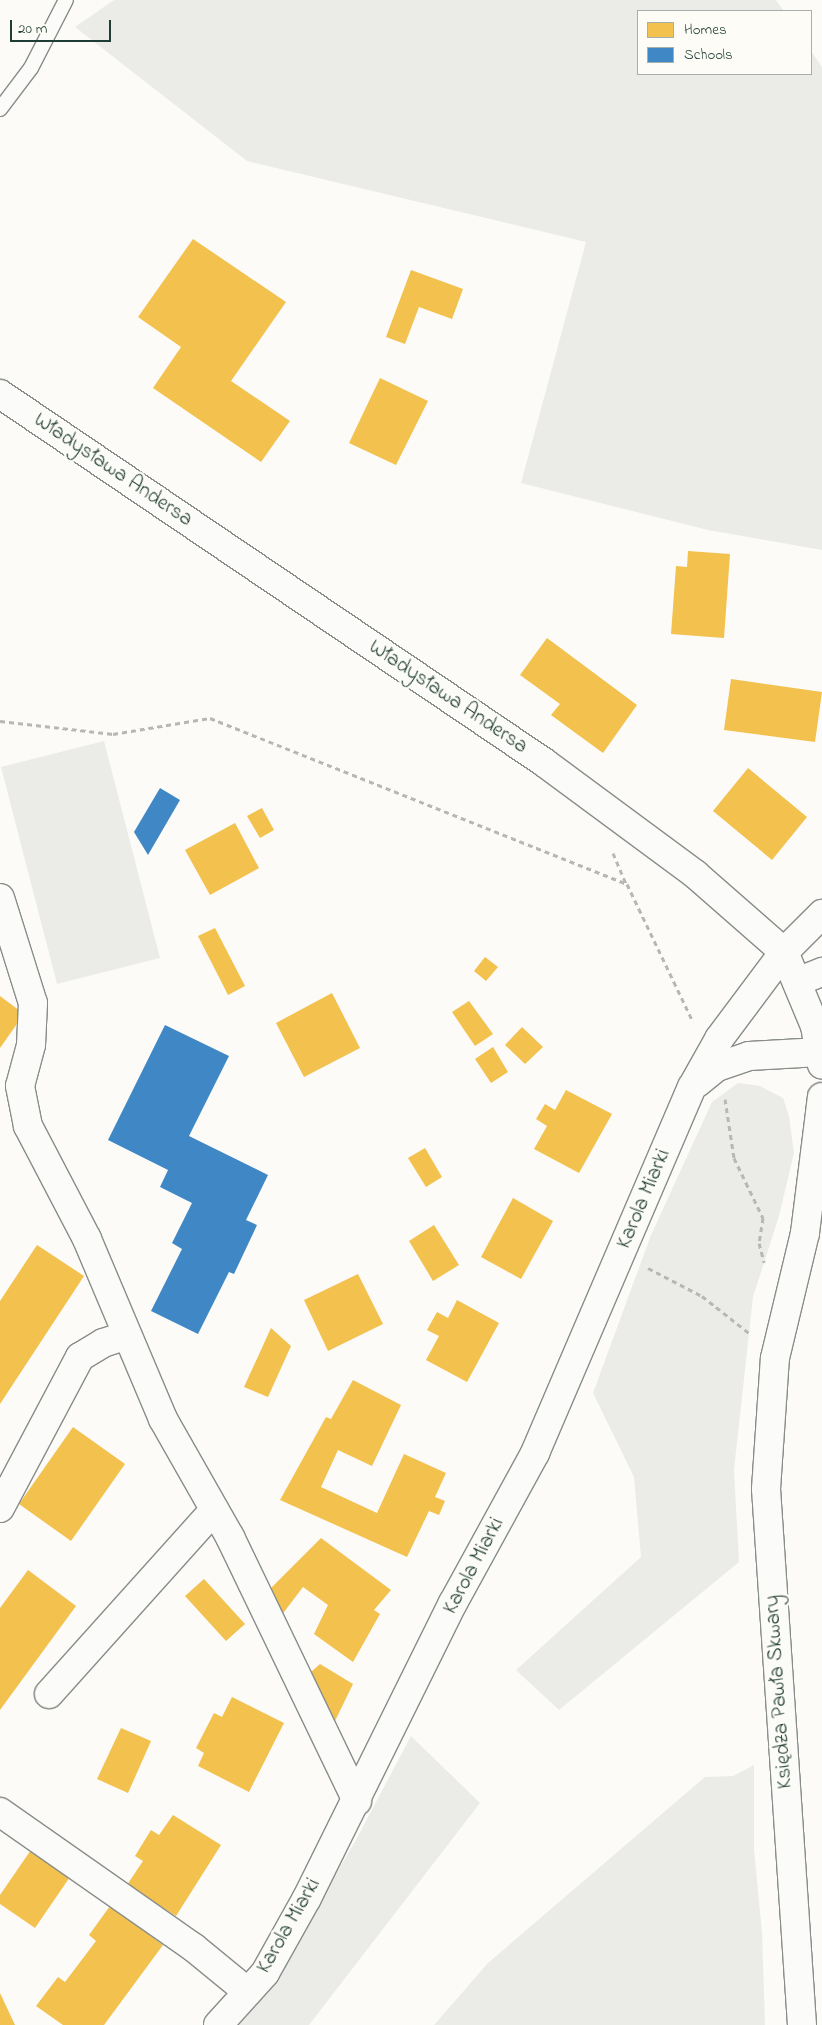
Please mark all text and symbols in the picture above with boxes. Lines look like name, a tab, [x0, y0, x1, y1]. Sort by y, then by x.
scale bar	[12, 10, 114, 42]
legend	[637, 10, 812, 75]
text: 20 m	[18, 18, 47, 40]
text: Homes	[684, 19, 727, 41]
text: Schools	[684, 44, 733, 66]
street label: Władysława Andersa	[29, 408, 197, 532]
street label: Władysława Andersa	[364, 635, 532, 759]
street label: Karola Miarki	[612, 1145, 676, 1253]
street label: Karola Miarki	[438, 1513, 510, 1619]
street label: Księdza Pawła Skwary	[760, 1594, 798, 1790]
street label: Karola Miarki	[252, 1874, 326, 1978]

